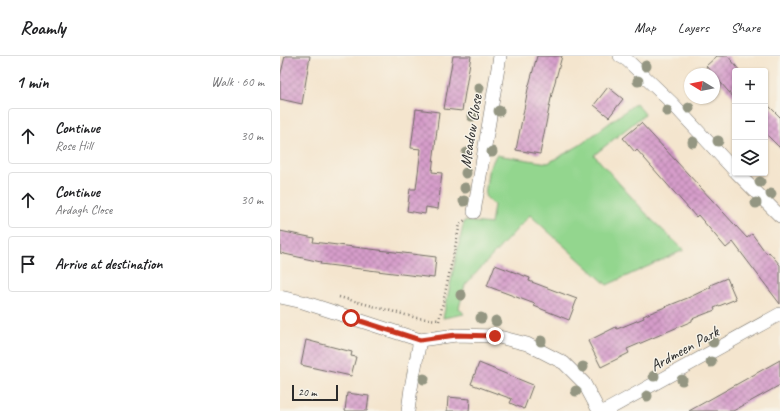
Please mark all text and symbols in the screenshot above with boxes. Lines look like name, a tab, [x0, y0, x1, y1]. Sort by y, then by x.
text: Roamly	[20, 16, 66, 40]
text: Map	[634, 19, 656, 36]
text: Layers	[678, 19, 709, 36]
text: Share	[731, 19, 760, 36]
north arrow	[684, 68, 720, 104]
map controls	[732, 68, 768, 176]
button: +	[732, 68, 768, 104]
text: 1 min	[16, 72, 49, 93]
text: Walk · 60 m	[211, 74, 264, 90]
street label: Meadow Close	[455, 91, 487, 169]
button: −	[732, 104, 768, 140]
text: Continue	[55, 119, 100, 138]
icon: ahead	[17, 125, 39, 147]
text: 30 m	[241, 128, 263, 144]
text: Rose Hill	[55, 138, 92, 154]
button: layers	[732, 140, 768, 176]
text: Continue	[55, 183, 100, 202]
icon: ahead	[17, 189, 39, 211]
text: 30 m	[241, 192, 263, 208]
text: Ardagh Close	[55, 202, 112, 218]
icon: arrive	[17, 253, 39, 275]
text: Arrive at destination	[55, 255, 162, 274]
route start	[342, 309, 360, 327]
street label: Ardmeen Park	[647, 321, 723, 376]
route end	[486, 327, 504, 345]
scale bar	[292, 383, 338, 402]
text: 20 m	[298, 385, 317, 399]

